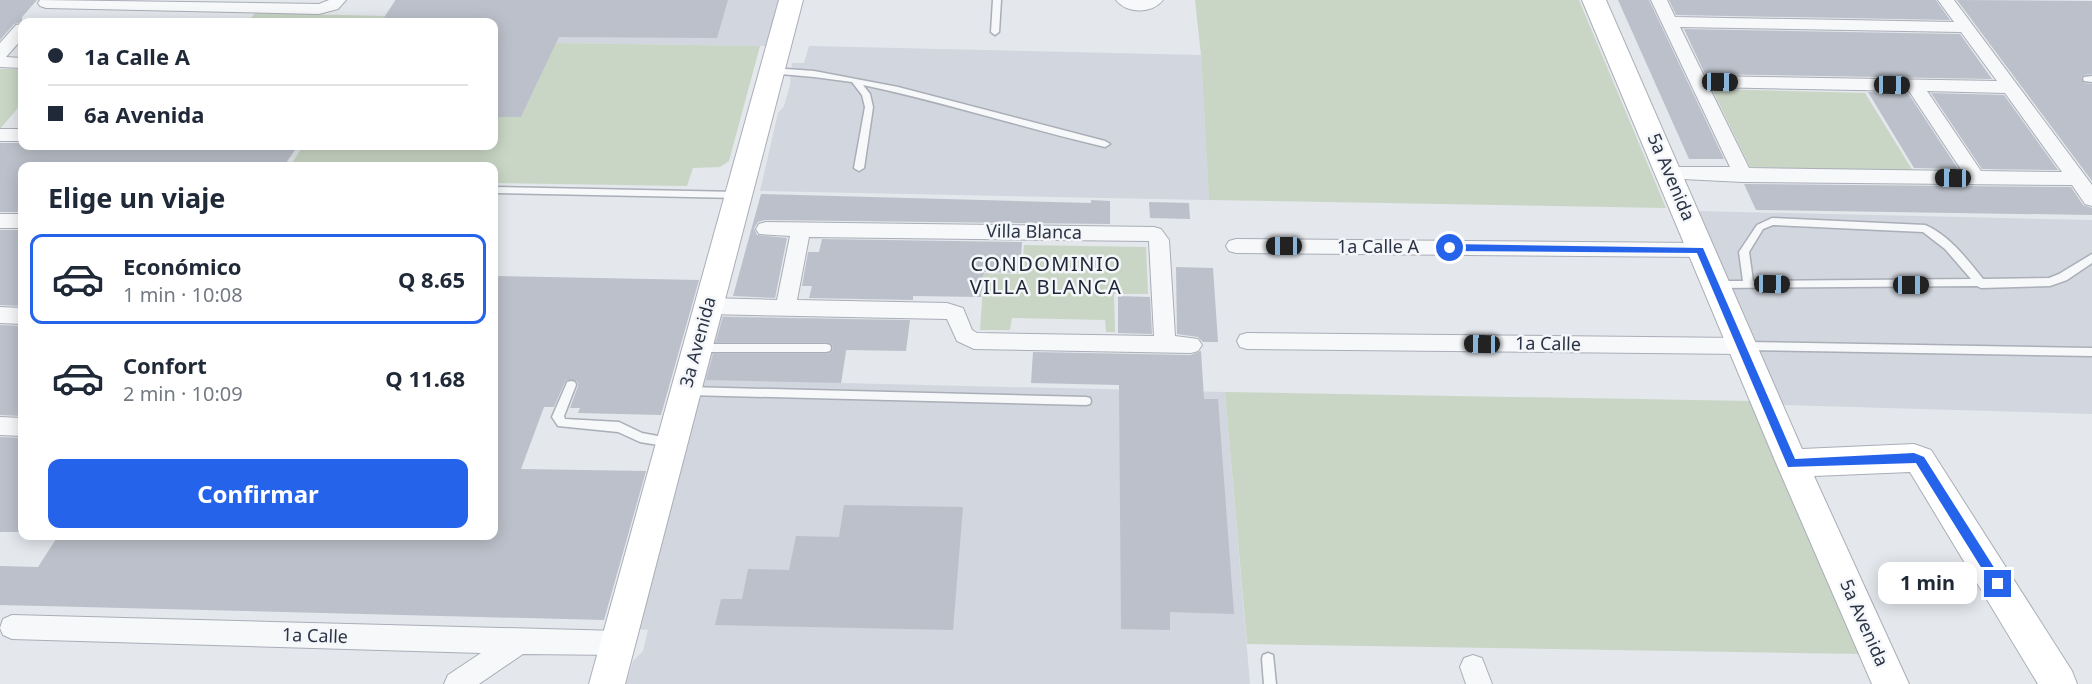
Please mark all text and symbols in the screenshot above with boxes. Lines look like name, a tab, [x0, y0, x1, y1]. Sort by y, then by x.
text: 1a Calle A	[84, 41, 190, 71]
car	[1702, 73, 1738, 91]
car	[1874, 76, 1910, 94]
text: 6a Avenida	[84, 99, 204, 129]
street label: 5a Avenida	[1643, 129, 1701, 224]
car	[1935, 169, 1971, 187]
text: Elige un viaje	[48, 179, 225, 216]
street label: Villa Blanca	[986, 218, 1082, 244]
street label: 1a Calle A	[1337, 234, 1420, 258]
route start	[1436, 234, 1463, 261]
car	[1266, 237, 1302, 255]
district label: CONDOMINIO VILLA BLANCA	[970, 250, 1122, 300]
text: Económico	[123, 251, 242, 281]
icon: car	[51, 252, 105, 306]
text: Q 8.65	[398, 264, 465, 294]
car	[1754, 275, 1790, 293]
car	[1893, 276, 1929, 294]
text: 1 min · 10:08	[123, 281, 243, 308]
street label: 3a Avenida	[673, 294, 721, 390]
street label: 1a Calle	[1515, 330, 1581, 356]
car	[1464, 335, 1500, 353]
text: Confort	[123, 350, 207, 380]
icon: car	[51, 351, 105, 405]
text: Q 11.68	[385, 363, 465, 393]
text: 2 min · 10:09	[123, 380, 243, 407]
button: Confirmar	[48, 459, 468, 528]
callout: 1 min	[1878, 563, 1977, 605]
text: 1 min	[1900, 569, 1955, 596]
route end	[1984, 570, 2011, 597]
street label: 5a Avenida	[1835, 575, 1895, 670]
street label: 1a Calle	[282, 622, 348, 648]

